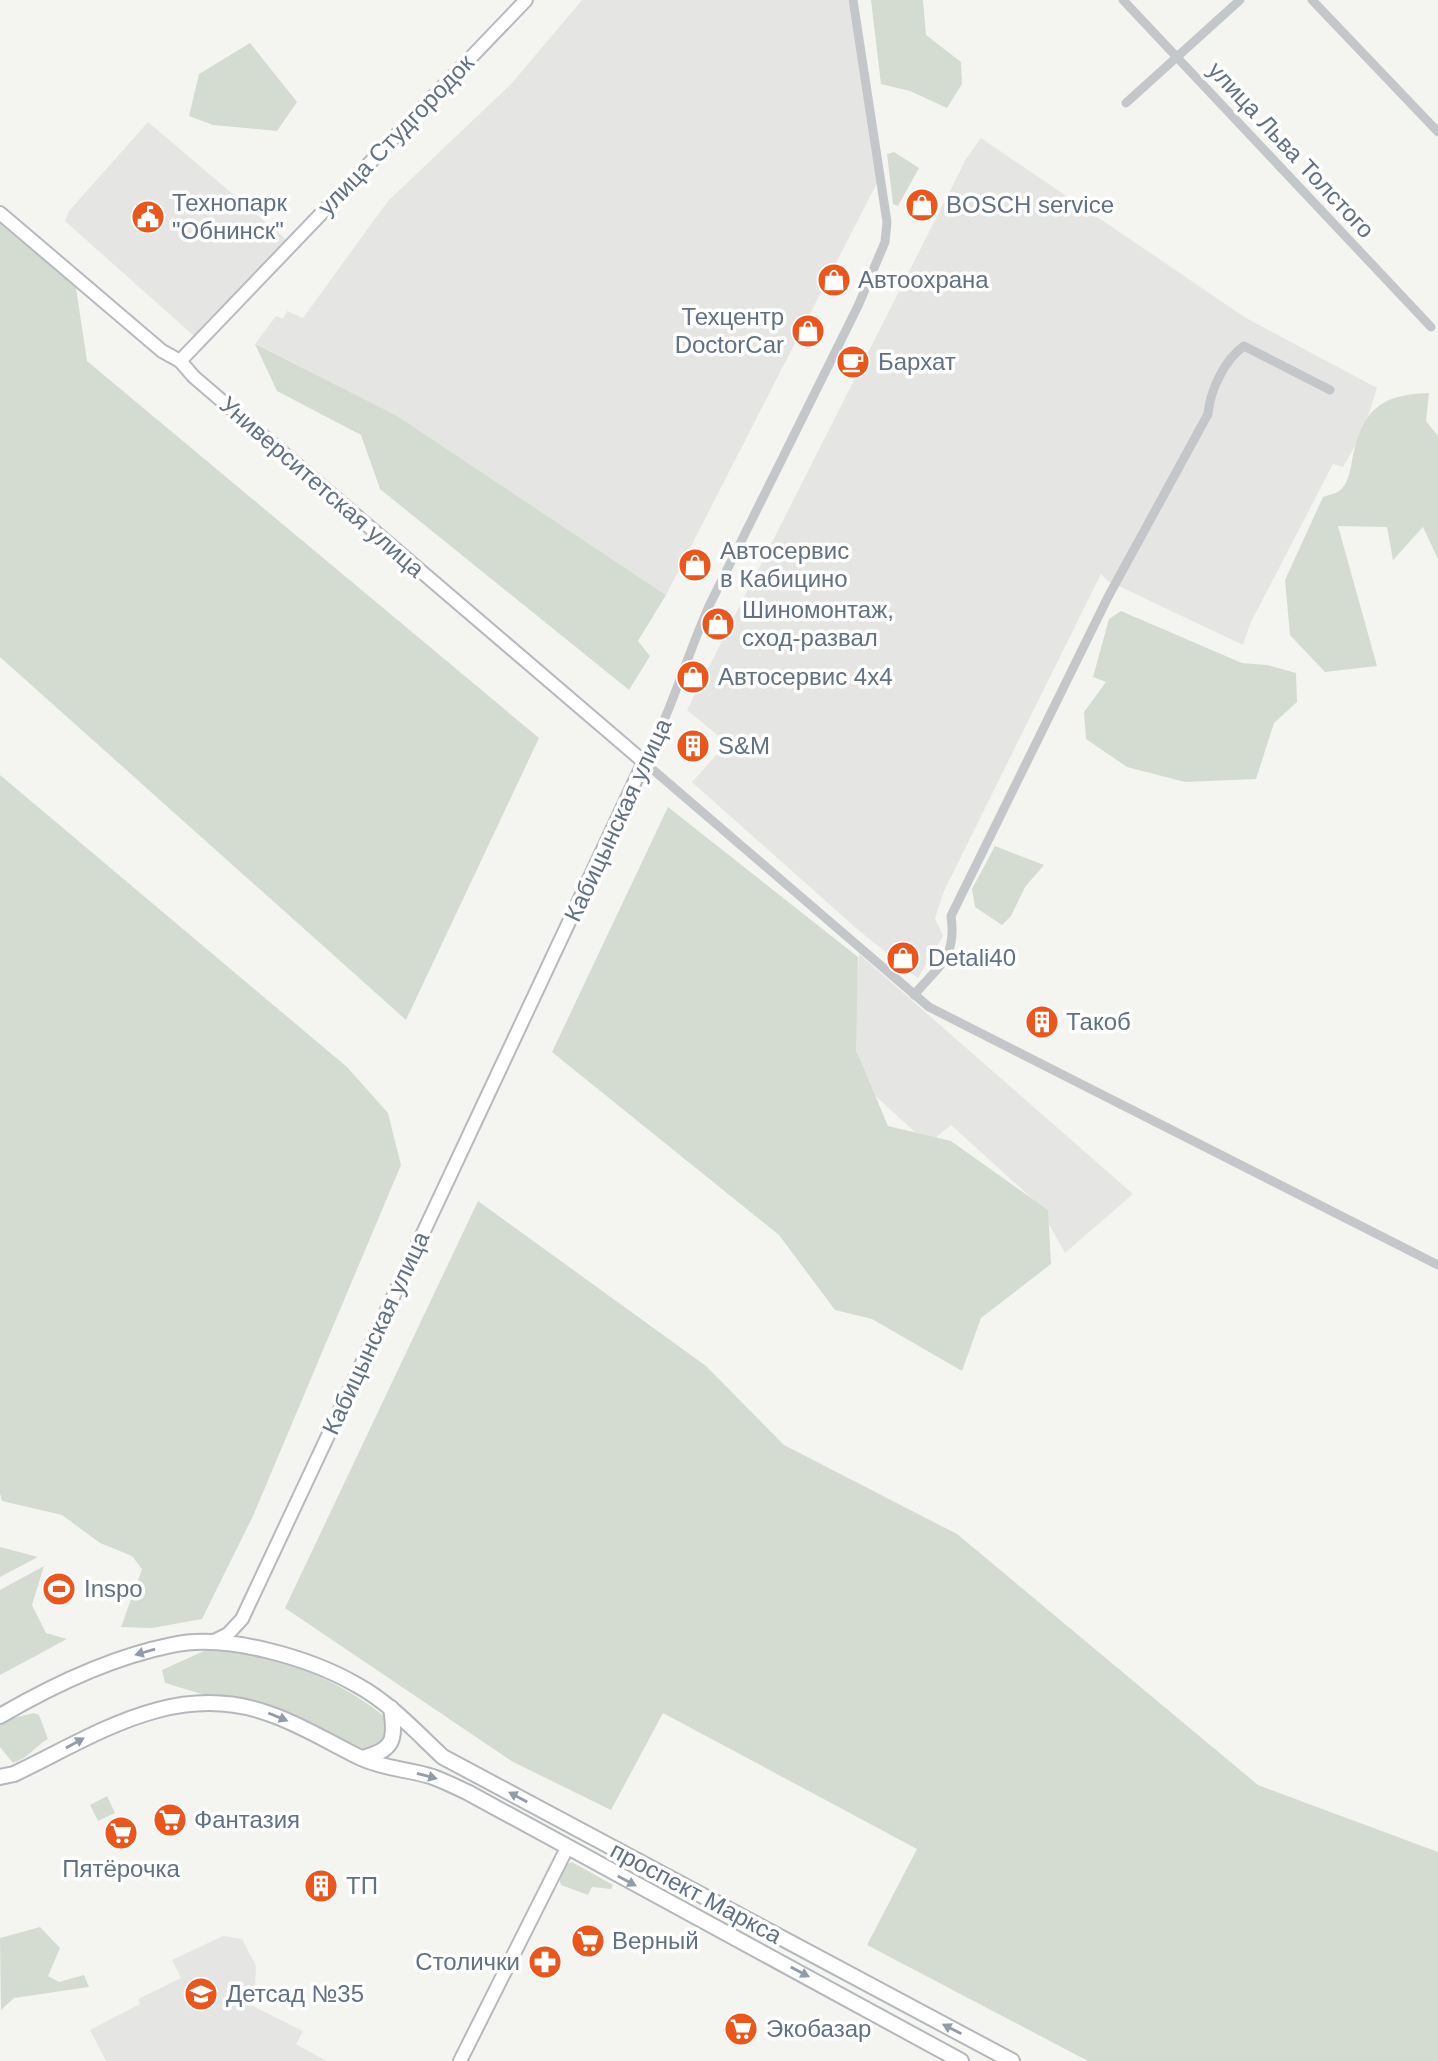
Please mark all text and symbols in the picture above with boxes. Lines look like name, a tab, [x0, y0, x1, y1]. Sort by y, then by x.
street label: улица Студгородок	[312, 49, 479, 220]
street label: улица Льва Толстого	[1203, 56, 1380, 243]
shop icon: BOSCH service	[903, 186, 941, 224]
place label: Технопарк "Обнинск"	[172, 189, 287, 244]
place label: BOSCH service	[946, 191, 1114, 218]
public building icon: Технопарк "Обнинск"	[129, 198, 167, 236]
shop icon: Автоохрана	[815, 261, 853, 299]
place label: Автоохрана	[858, 266, 989, 293]
place label: Техцентр DoctorCar	[675, 303, 784, 358]
shop icon: Техцентр DoctorCar	[789, 312, 827, 350]
cafe icon: Бархат	[834, 343, 872, 381]
place label: Бархат	[878, 348, 956, 375]
street label: Университетская улица	[215, 391, 430, 583]
place label: Автосервис в Кабицино	[720, 537, 849, 592]
shop icon: Автосервис в Кабицино	[676, 546, 714, 584]
place label: Шиномонтаж, сход-развал	[742, 596, 894, 651]
shop icon: Шиномонтаж, сход-развал	[699, 605, 737, 643]
shop icon: Автосервис 4х4	[674, 658, 712, 696]
place label: Автосервис 4х4	[718, 663, 893, 690]
street label: Кабицынская улица	[559, 713, 677, 926]
building icon: S&M	[674, 727, 712, 765]
place label: S&M	[718, 732, 770, 759]
shop icon: Detali40	[884, 939, 922, 977]
place label: Detali40	[928, 944, 1016, 971]
building icon: Такоб	[1023, 1003, 1061, 1041]
place label: Такоб	[1066, 1008, 1131, 1035]
street label: Кабицынская улица	[317, 1226, 435, 1439]
sports icon: Inspo	[40, 1570, 78, 1608]
place label: Inspo	[84, 1575, 143, 1602]
one-way arrow	[135, 1648, 156, 1658]
one-way arrow	[268, 1712, 289, 1723]
one-way arrow	[65, 1737, 85, 1749]
one-way arrow	[417, 1772, 438, 1782]
one-way arrow	[508, 1791, 528, 1803]
supermarket icon: Фантазия	[151, 1801, 189, 1839]
place label: Фантазия	[194, 1806, 300, 1833]
supermarket icon: Пятёрочка	[102, 1814, 140, 1852]
street label: проспект Маркса	[606, 1836, 787, 1949]
place label: Пятёрочка	[62, 1855, 180, 1882]
building icon: ТП	[302, 1867, 340, 1905]
place label: ТП	[346, 1872, 378, 1899]
one-way arrow	[617, 1875, 637, 1887]
supermarket icon: Верный	[569, 1922, 607, 1960]
place label: Верный	[612, 1927, 699, 1954]
pharmacy icon: Столички	[526, 1943, 564, 1981]
place label: Столички	[415, 1948, 520, 1975]
one-way arrow	[790, 1966, 810, 1978]
school or university icon: Детсад №35	[182, 1975, 220, 2013]
place label: Детсад №35	[226, 1980, 364, 2007]
supermarket icon: Экобазар	[722, 2010, 760, 2048]
place label: Экобазар	[766, 2015, 871, 2042]
one-way arrow	[942, 2024, 962, 2035]

